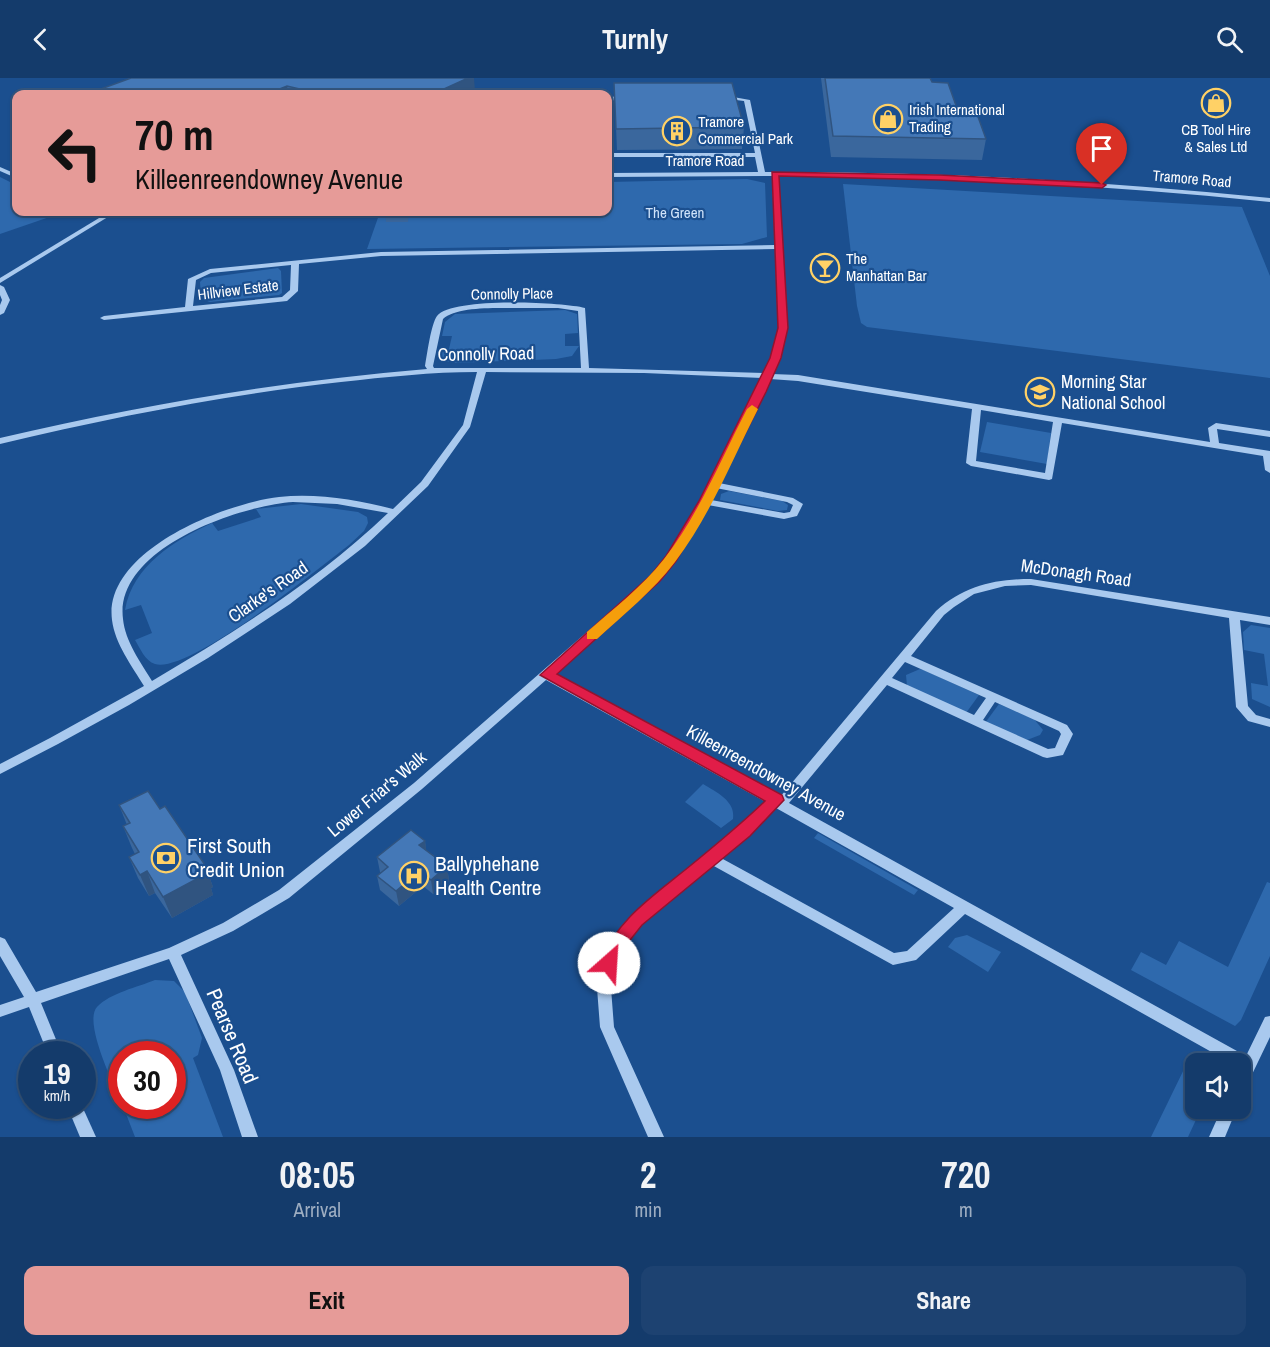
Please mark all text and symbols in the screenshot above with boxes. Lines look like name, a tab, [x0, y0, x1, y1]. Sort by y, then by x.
text: Turnly	[602, 21, 668, 57]
icon: back	[24, 23, 57, 56]
icon: search	[1213, 23, 1246, 56]
shop icon: CB Tool Hire & Sales Ltd	[1200, 87, 1232, 119]
place label: Irish International Trading	[909, 99, 1005, 137]
shop icon: Irish International Trading	[872, 103, 904, 135]
text: 70 m	[135, 107, 214, 163]
place label: Tramore Commercial Park	[698, 111, 794, 149]
icon: left	[36, 114, 114, 192]
building icon: Tramore Commercial Park	[661, 115, 693, 147]
place label: CB Tool Hire & Sales Ltd	[1181, 119, 1251, 157]
pin	[1076, 123, 1127, 185]
icon: arrive	[1085, 132, 1118, 165]
street label: Tramore Road	[666, 150, 744, 171]
text: Killeenreendowney Avenue	[135, 161, 403, 197]
street label: Tramore Road	[1152, 165, 1232, 192]
park label: The Green	[646, 202, 704, 223]
place label: The Manhattan Bar	[846, 248, 927, 286]
bar icon: The Manhattan Bar	[809, 252, 841, 284]
street label: Hillview Estate	[196, 274, 280, 305]
street label: Connolly Place	[471, 282, 553, 305]
street label: Connolly Road	[437, 340, 535, 367]
place label: Morning Star National School	[1061, 369, 1165, 415]
school or university icon: Morning Star National School	[1024, 376, 1056, 408]
street label: McDonagh Road	[1019, 552, 1133, 593]
street label: Clarke's Road	[223, 555, 313, 628]
street label: Killeenreendowney Avenue	[682, 718, 850, 827]
street label: Lower Friar's Walk	[322, 744, 432, 842]
place label: First South Credit Union	[187, 831, 285, 884]
bank icon: First South Credit Union	[150, 842, 182, 874]
place label: Ballyphehane Health Centre	[435, 849, 541, 902]
hospital icon: Ballyphehane Health Centre	[398, 860, 430, 892]
position arrow	[577, 931, 641, 995]
street label: Pearse Road	[199, 984, 265, 1088]
speed limit sign: 30	[108, 1041, 186, 1119]
text: 19	[43, 1053, 71, 1093]
map controls	[1185, 1053, 1251, 1119]
button: sound	[1185, 1053, 1251, 1119]
text: km/h	[44, 1085, 70, 1106]
text: 08:05	[279, 1151, 355, 1199]
text: 2	[640, 1151, 656, 1199]
text: 720	[941, 1151, 991, 1199]
text: Arrival	[294, 1196, 341, 1223]
text: min	[634, 1196, 662, 1223]
text: m	[959, 1196, 973, 1223]
button: Exit	[24, 1266, 629, 1335]
button: Share	[641, 1266, 1246, 1335]

